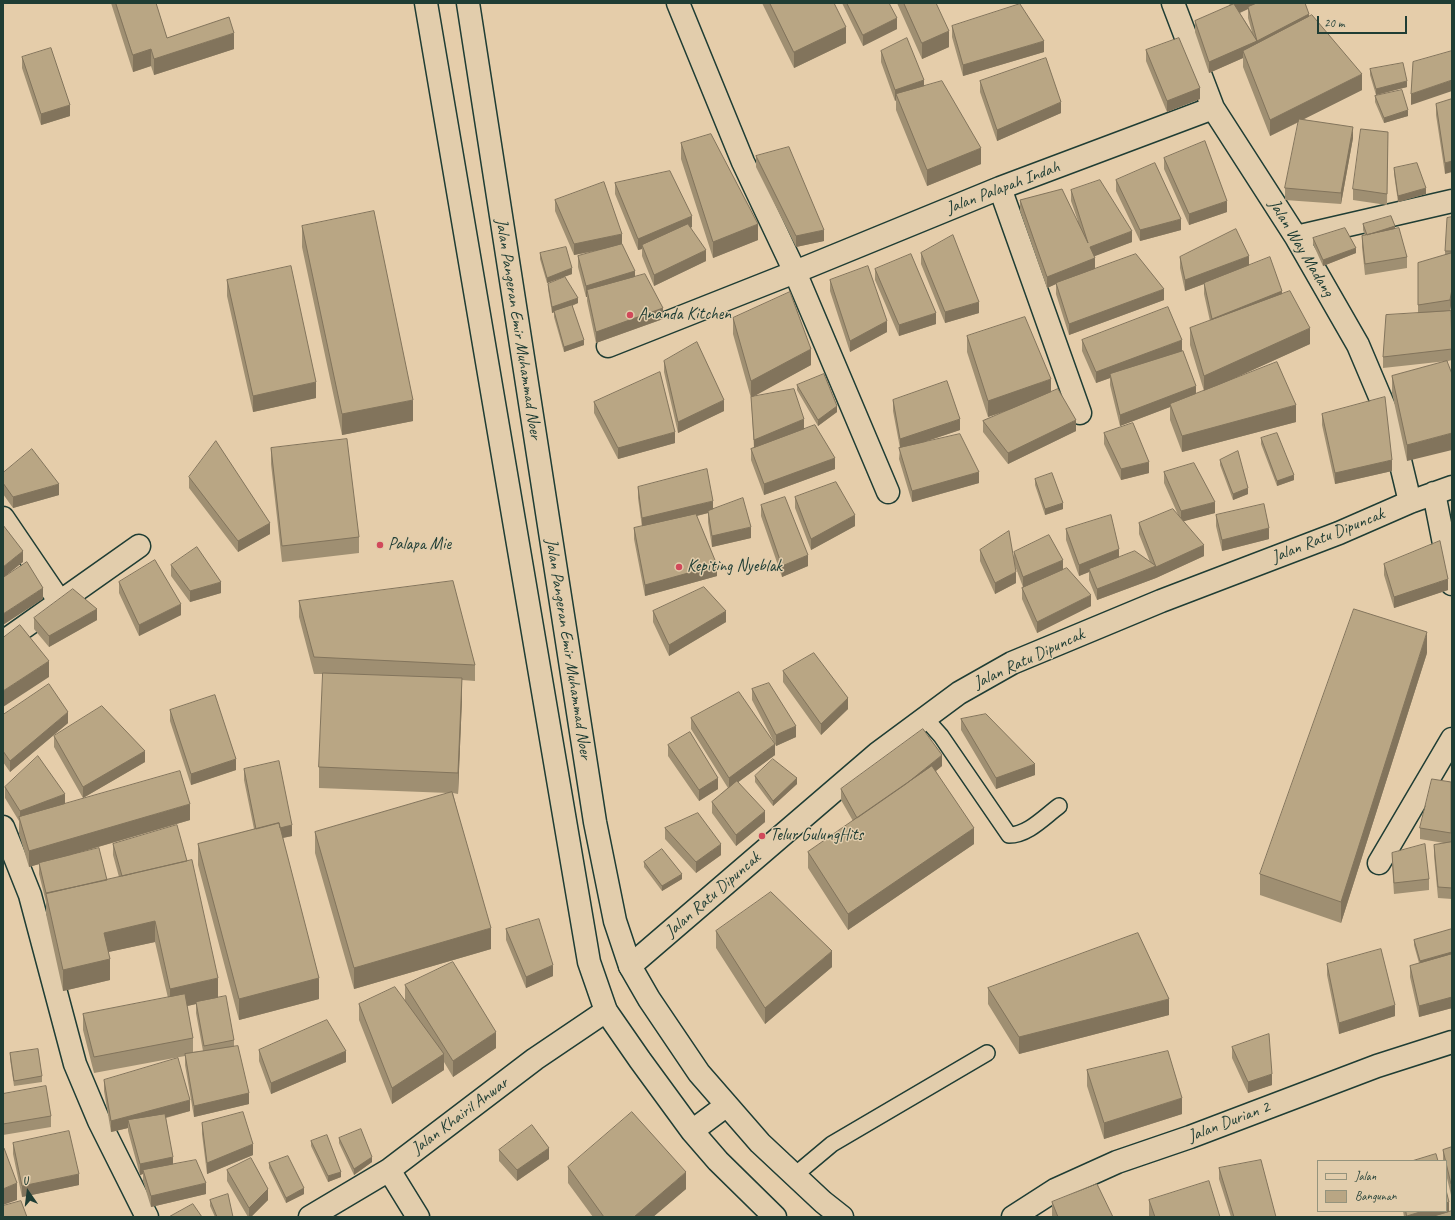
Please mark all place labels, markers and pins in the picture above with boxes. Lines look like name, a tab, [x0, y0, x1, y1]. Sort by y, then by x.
place label: Ananda Kitchen	[638, 305, 731, 325]
marker: Ananda Kitchen	[625, 310, 635, 320]
place label: Palapa Mie	[388, 535, 451, 555]
marker: Palapa Mie	[375, 540, 385, 550]
place label: Kepiting Nyeblak	[687, 557, 782, 577]
marker: Kepiting Nyeblak	[674, 562, 684, 572]
place label: Telur GulungHits	[770, 826, 863, 846]
marker: Telur GulungHits	[757, 831, 767, 841]

